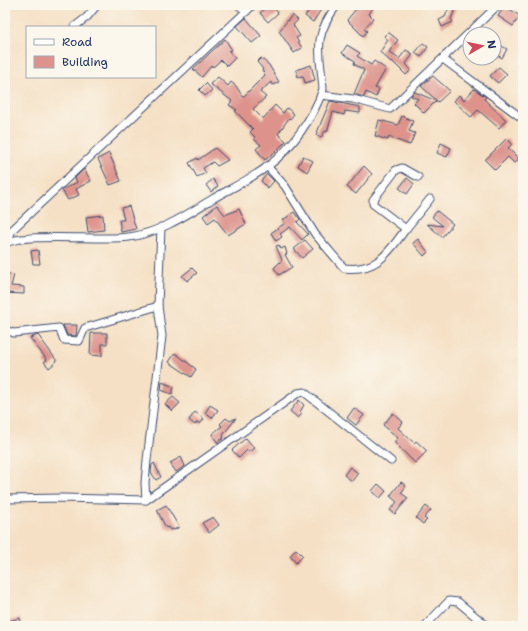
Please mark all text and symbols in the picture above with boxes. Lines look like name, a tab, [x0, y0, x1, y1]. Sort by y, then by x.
legend	[26, 26, 156, 78]
north arrow	[462, 26, 502, 66]
text: Road	[62, 34, 93, 50]
text: N	[483, 39, 500, 50]
text: Building	[62, 54, 108, 70]

